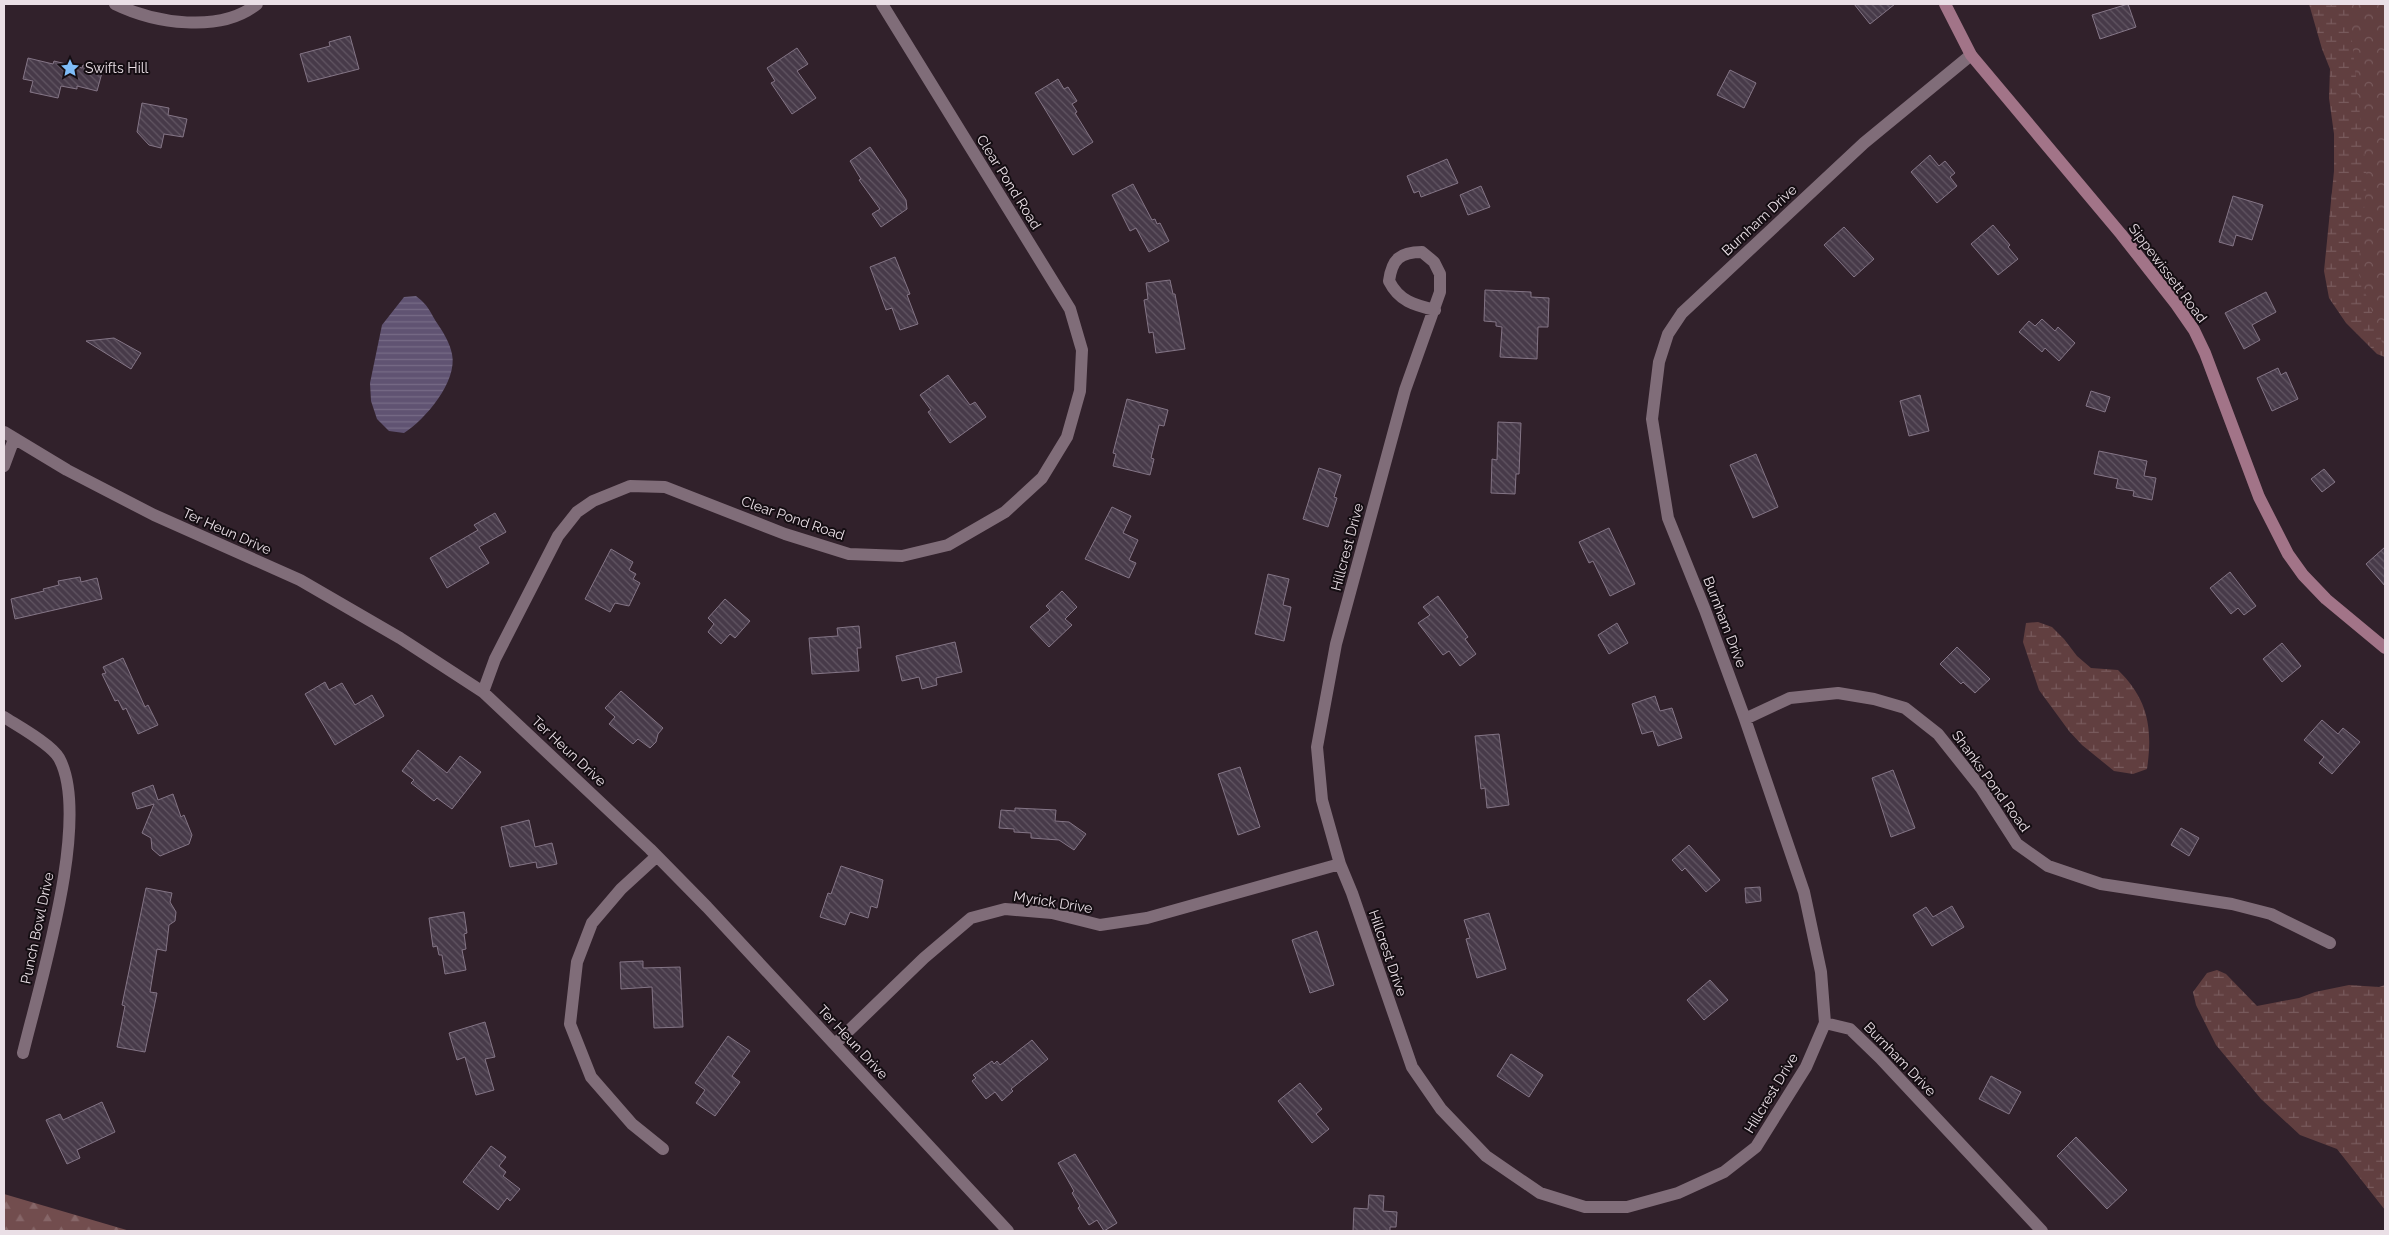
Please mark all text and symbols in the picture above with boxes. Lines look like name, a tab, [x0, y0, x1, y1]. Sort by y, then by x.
place icon: Swifts Hill	[59, 57, 81, 79]
place label: Swifts Hill	[85, 60, 149, 76]
street label: Clear Pond Road	[974, 132, 1044, 232]
street label: Burnham Drive	[1718, 181, 1800, 259]
street label: Sippewissett Road	[2126, 220, 2210, 326]
street label: Clear Pond Road	[739, 493, 847, 543]
street label: Hillcrest Drive	[1328, 501, 1366, 593]
street label: Ter Heun Drive	[180, 504, 274, 558]
street label: Burnham Drive	[1700, 574, 1750, 670]
street label: Ter Heun Drive	[529, 713, 609, 789]
street label: Shanks Pond Road	[1949, 727, 2033, 835]
street label: Punch Bowl Drive	[17, 871, 57, 985]
street label: Myrick Drive	[1012, 888, 1094, 916]
street label: Hillcrest Drive	[1366, 908, 1410, 998]
street label: Ter Heun Drive	[815, 1002, 891, 1082]
street label: Burnham Drive	[1861, 1019, 1939, 1099]
street label: Hillcrest Drive	[1741, 1050, 1801, 1136]

